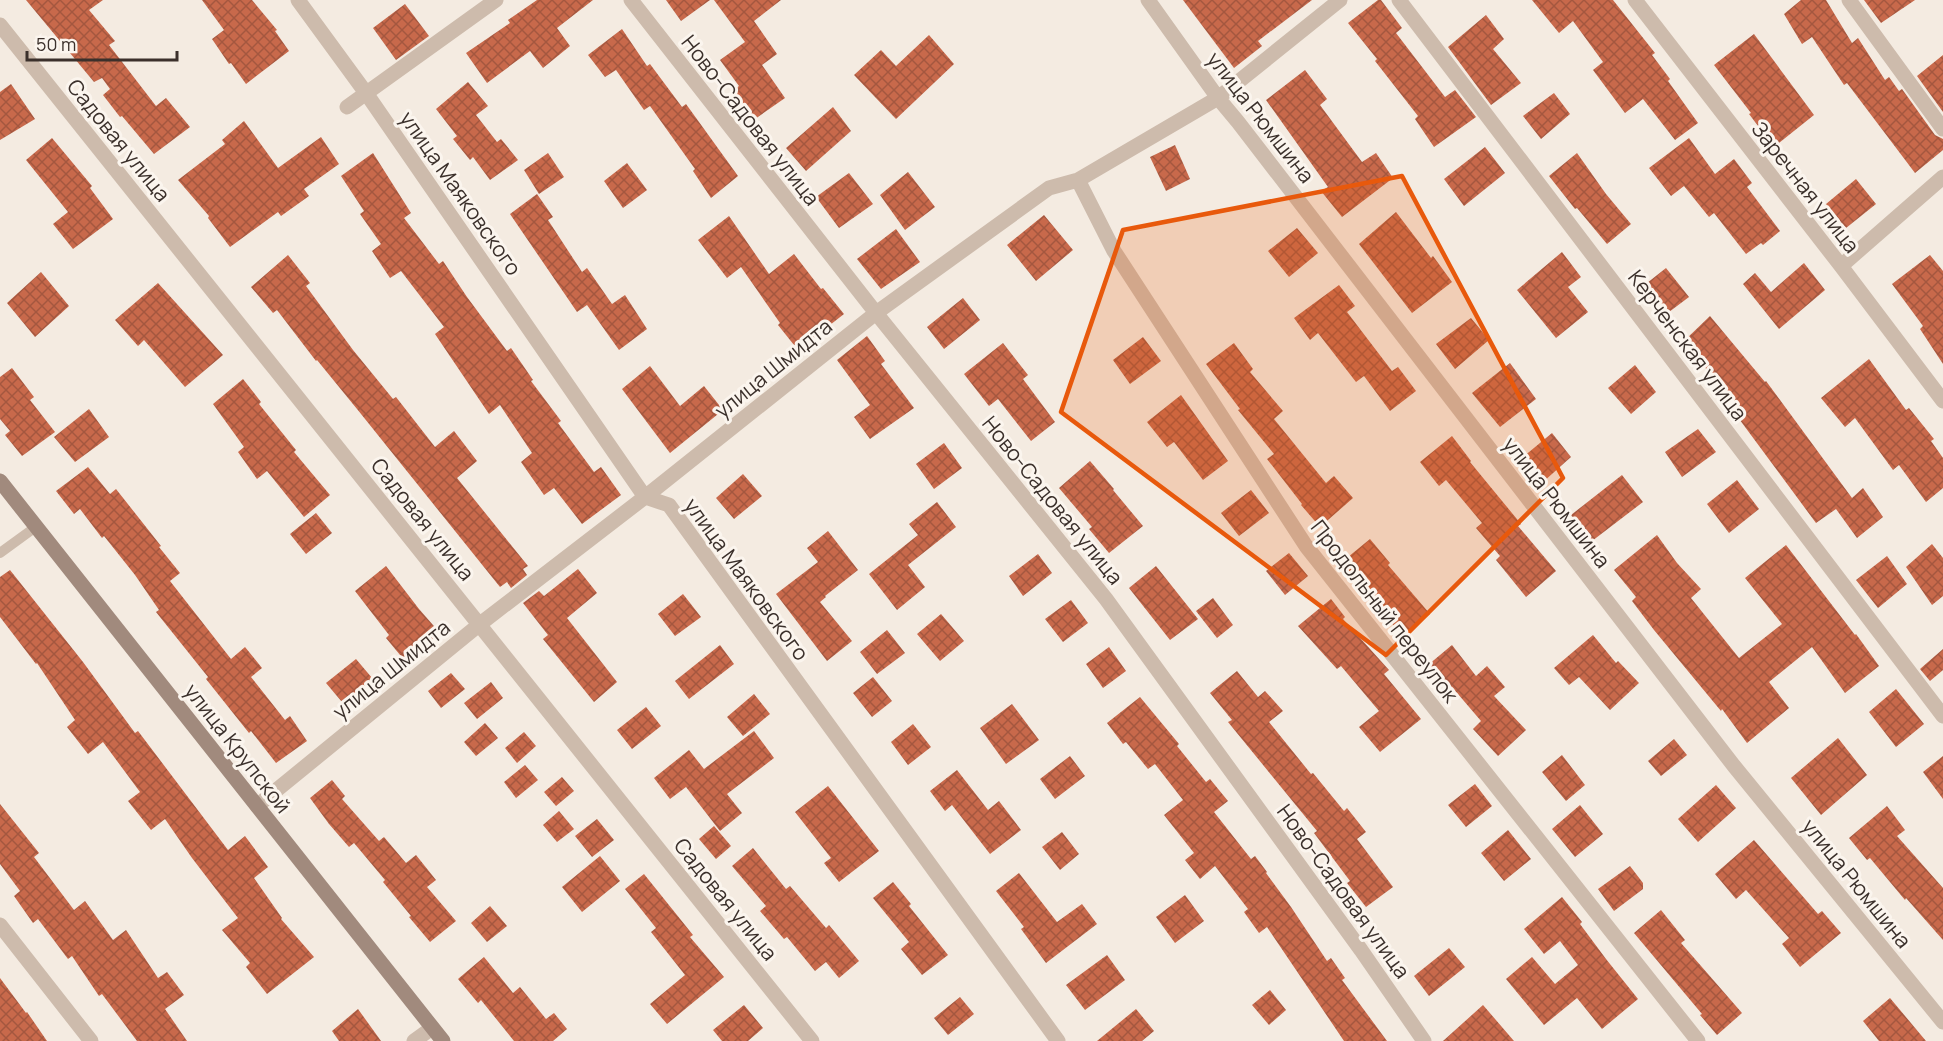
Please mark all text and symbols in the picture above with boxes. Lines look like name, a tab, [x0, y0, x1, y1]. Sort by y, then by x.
scale bar	[27, 24, 177, 62]
street label: Ново-Садовая улица	[676, 29, 826, 211]
text: 50 m	[36, 32, 76, 56]
street label: улица Рюмшина	[1201, 46, 1321, 188]
street label: Садовая улица	[61, 73, 177, 207]
street label: улица Маяковского	[394, 105, 528, 281]
street label: Заречная улица	[1746, 116, 1866, 258]
street label: Керченская улица	[1622, 264, 1754, 426]
street label: улица Шмидта	[708, 312, 838, 424]
street label: Ново-Садовая улица	[976, 410, 1130, 590]
street label: улица Рюмшина	[1497, 431, 1617, 573]
street label: Садовая улица	[365, 452, 481, 586]
street label: улица Маяковского	[678, 492, 816, 666]
street label: Продольный переулок	[1305, 514, 1465, 708]
street label: улица Шмидта	[326, 613, 456, 725]
street label: улица Крупской	[179, 677, 297, 819]
street label: Ново-Садовая улица	[1271, 798, 1417, 984]
street label: улица Рюмшина	[1796, 812, 1918, 954]
street label: Садовая улица	[668, 832, 784, 966]

